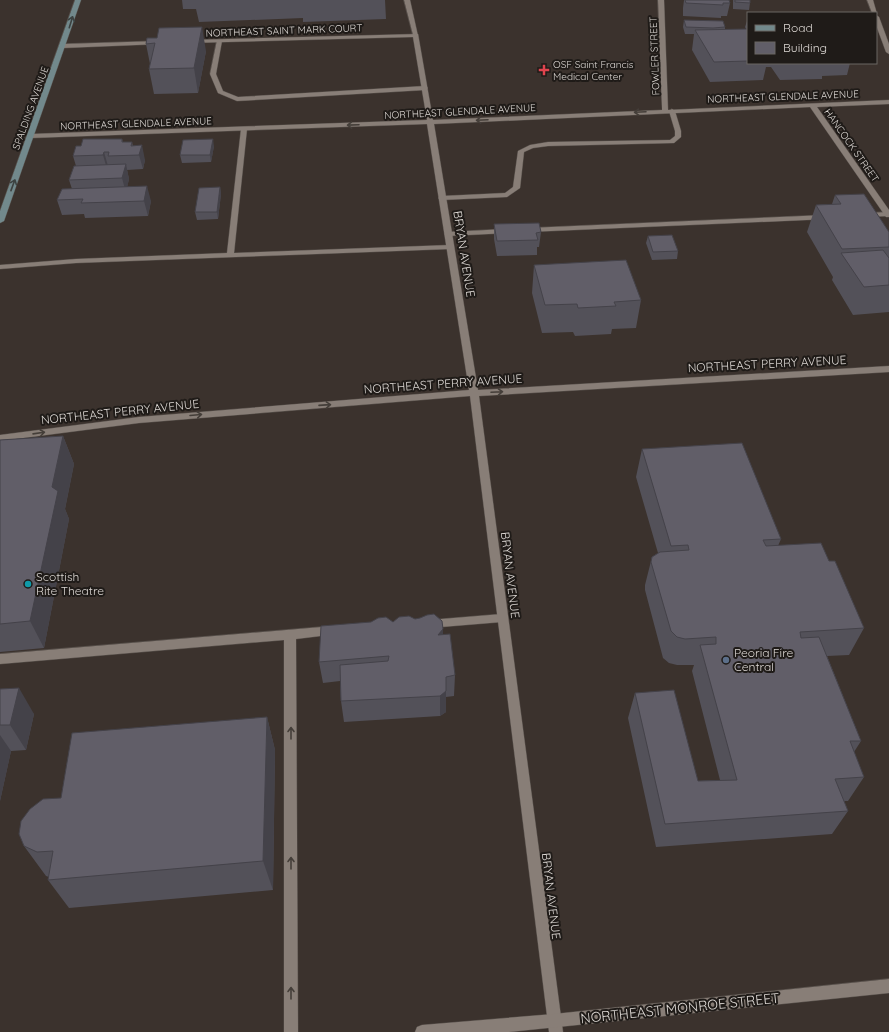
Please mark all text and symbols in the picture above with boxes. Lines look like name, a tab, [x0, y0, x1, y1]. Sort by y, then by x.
legend	[747, 12, 877, 64]
street label: FOWLER STREET	[647, 16, 662, 96]
one-way arrow	[67, 17, 75, 29]
text: Road	[783, 20, 813, 35]
street label: NORTHEAST SAINT MARK COURT	[205, 21, 363, 40]
text: Building	[783, 40, 827, 55]
place label: OSF Saint Francis Medical Center	[553, 58, 634, 83]
street label: SPALDING AVENUE	[9, 64, 52, 152]
marker: OSF Saint Francis Medical Center	[538, 64, 550, 76]
street label: NORTHEAST GLENDALE AVENUE	[707, 87, 859, 106]
street label: NORTHEAST GLENDALE AVENUE	[384, 101, 536, 122]
street label: HANCOCK STREET	[821, 106, 882, 185]
one-way arrow	[634, 109, 647, 116]
street label: NORTHEAST GLENDALE AVENUE	[60, 114, 212, 133]
one-way arrow	[476, 116, 489, 124]
one-way arrow	[347, 121, 360, 129]
one-way arrow	[10, 179, 18, 191]
street label: BRYAN AVENUE	[450, 210, 479, 298]
street label: NORTHEAST PERRY AVENUE	[687, 352, 847, 375]
street label: NORTHEAST PERRY AVENUE	[363, 370, 523, 397]
one-way arrow	[490, 388, 503, 396]
street label: NORTHEAST PERRY AVENUE	[40, 396, 200, 427]
one-way arrow	[318, 401, 331, 409]
one-way arrow	[189, 412, 202, 419]
one-way arrow	[32, 429, 45, 437]
street label: BRYAN AVENUE	[498, 531, 523, 619]
place label: Scottish Rite Theatre	[36, 569, 104, 598]
marker: Scottish Rite Theatre	[23, 579, 33, 589]
place label: Peoria Fire Central	[734, 645, 794, 674]
marker: Peoria Fire Central	[721, 655, 731, 665]
one-way arrow	[287, 727, 294, 740]
street label: BRYAN AVENUE	[539, 852, 564, 940]
one-way arrow	[287, 857, 295, 870]
one-way arrow	[287, 987, 295, 1000]
street label: NORTHEAST MONROE STREET	[580, 989, 780, 1027]

